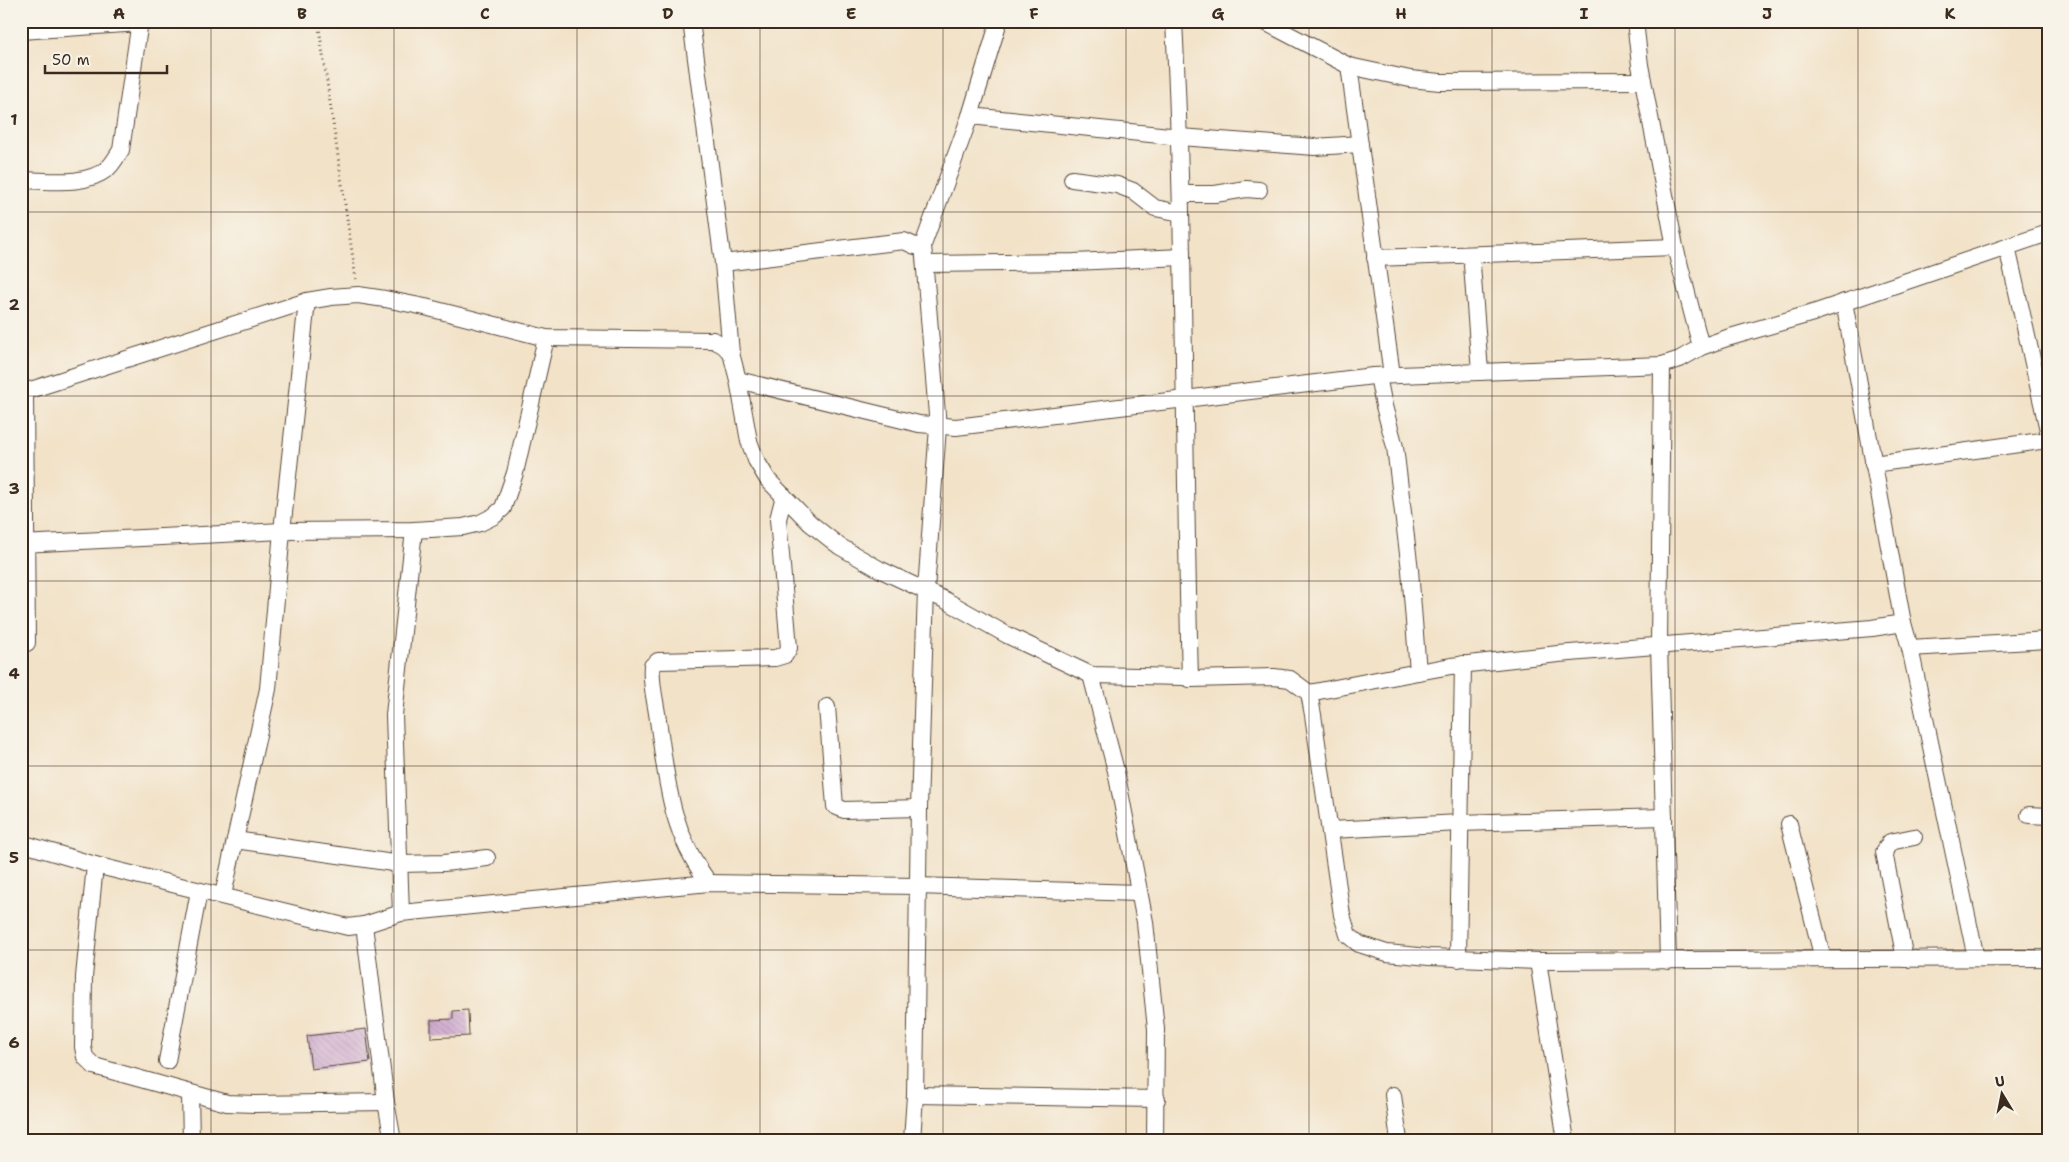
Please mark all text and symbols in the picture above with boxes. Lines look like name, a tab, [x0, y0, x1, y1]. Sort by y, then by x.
text: A	[113, 3, 125, 24]
text: B	[297, 3, 307, 24]
text: C	[480, 3, 490, 24]
text: D	[662, 3, 674, 24]
text: E	[846, 3, 856, 24]
text: F	[1029, 3, 1039, 24]
text: G	[1212, 3, 1225, 24]
text: H	[1395, 3, 1407, 24]
text: I	[1580, 3, 1589, 24]
text: J	[1762, 3, 1772, 24]
text: K	[1945, 3, 1956, 24]
scale bar	[45, 42, 168, 74]
text: 50 m	[52, 50, 90, 70]
text: 1	[10, 109, 18, 130]
text: 2	[8, 294, 20, 315]
text: 3	[8, 478, 20, 499]
text: 4	[8, 663, 20, 684]
text: 5	[9, 847, 19, 868]
text: 6	[8, 1032, 20, 1053]
north arrow	[1976, 1070, 2026, 1120]
text: U	[1993, 1072, 2006, 1091]

